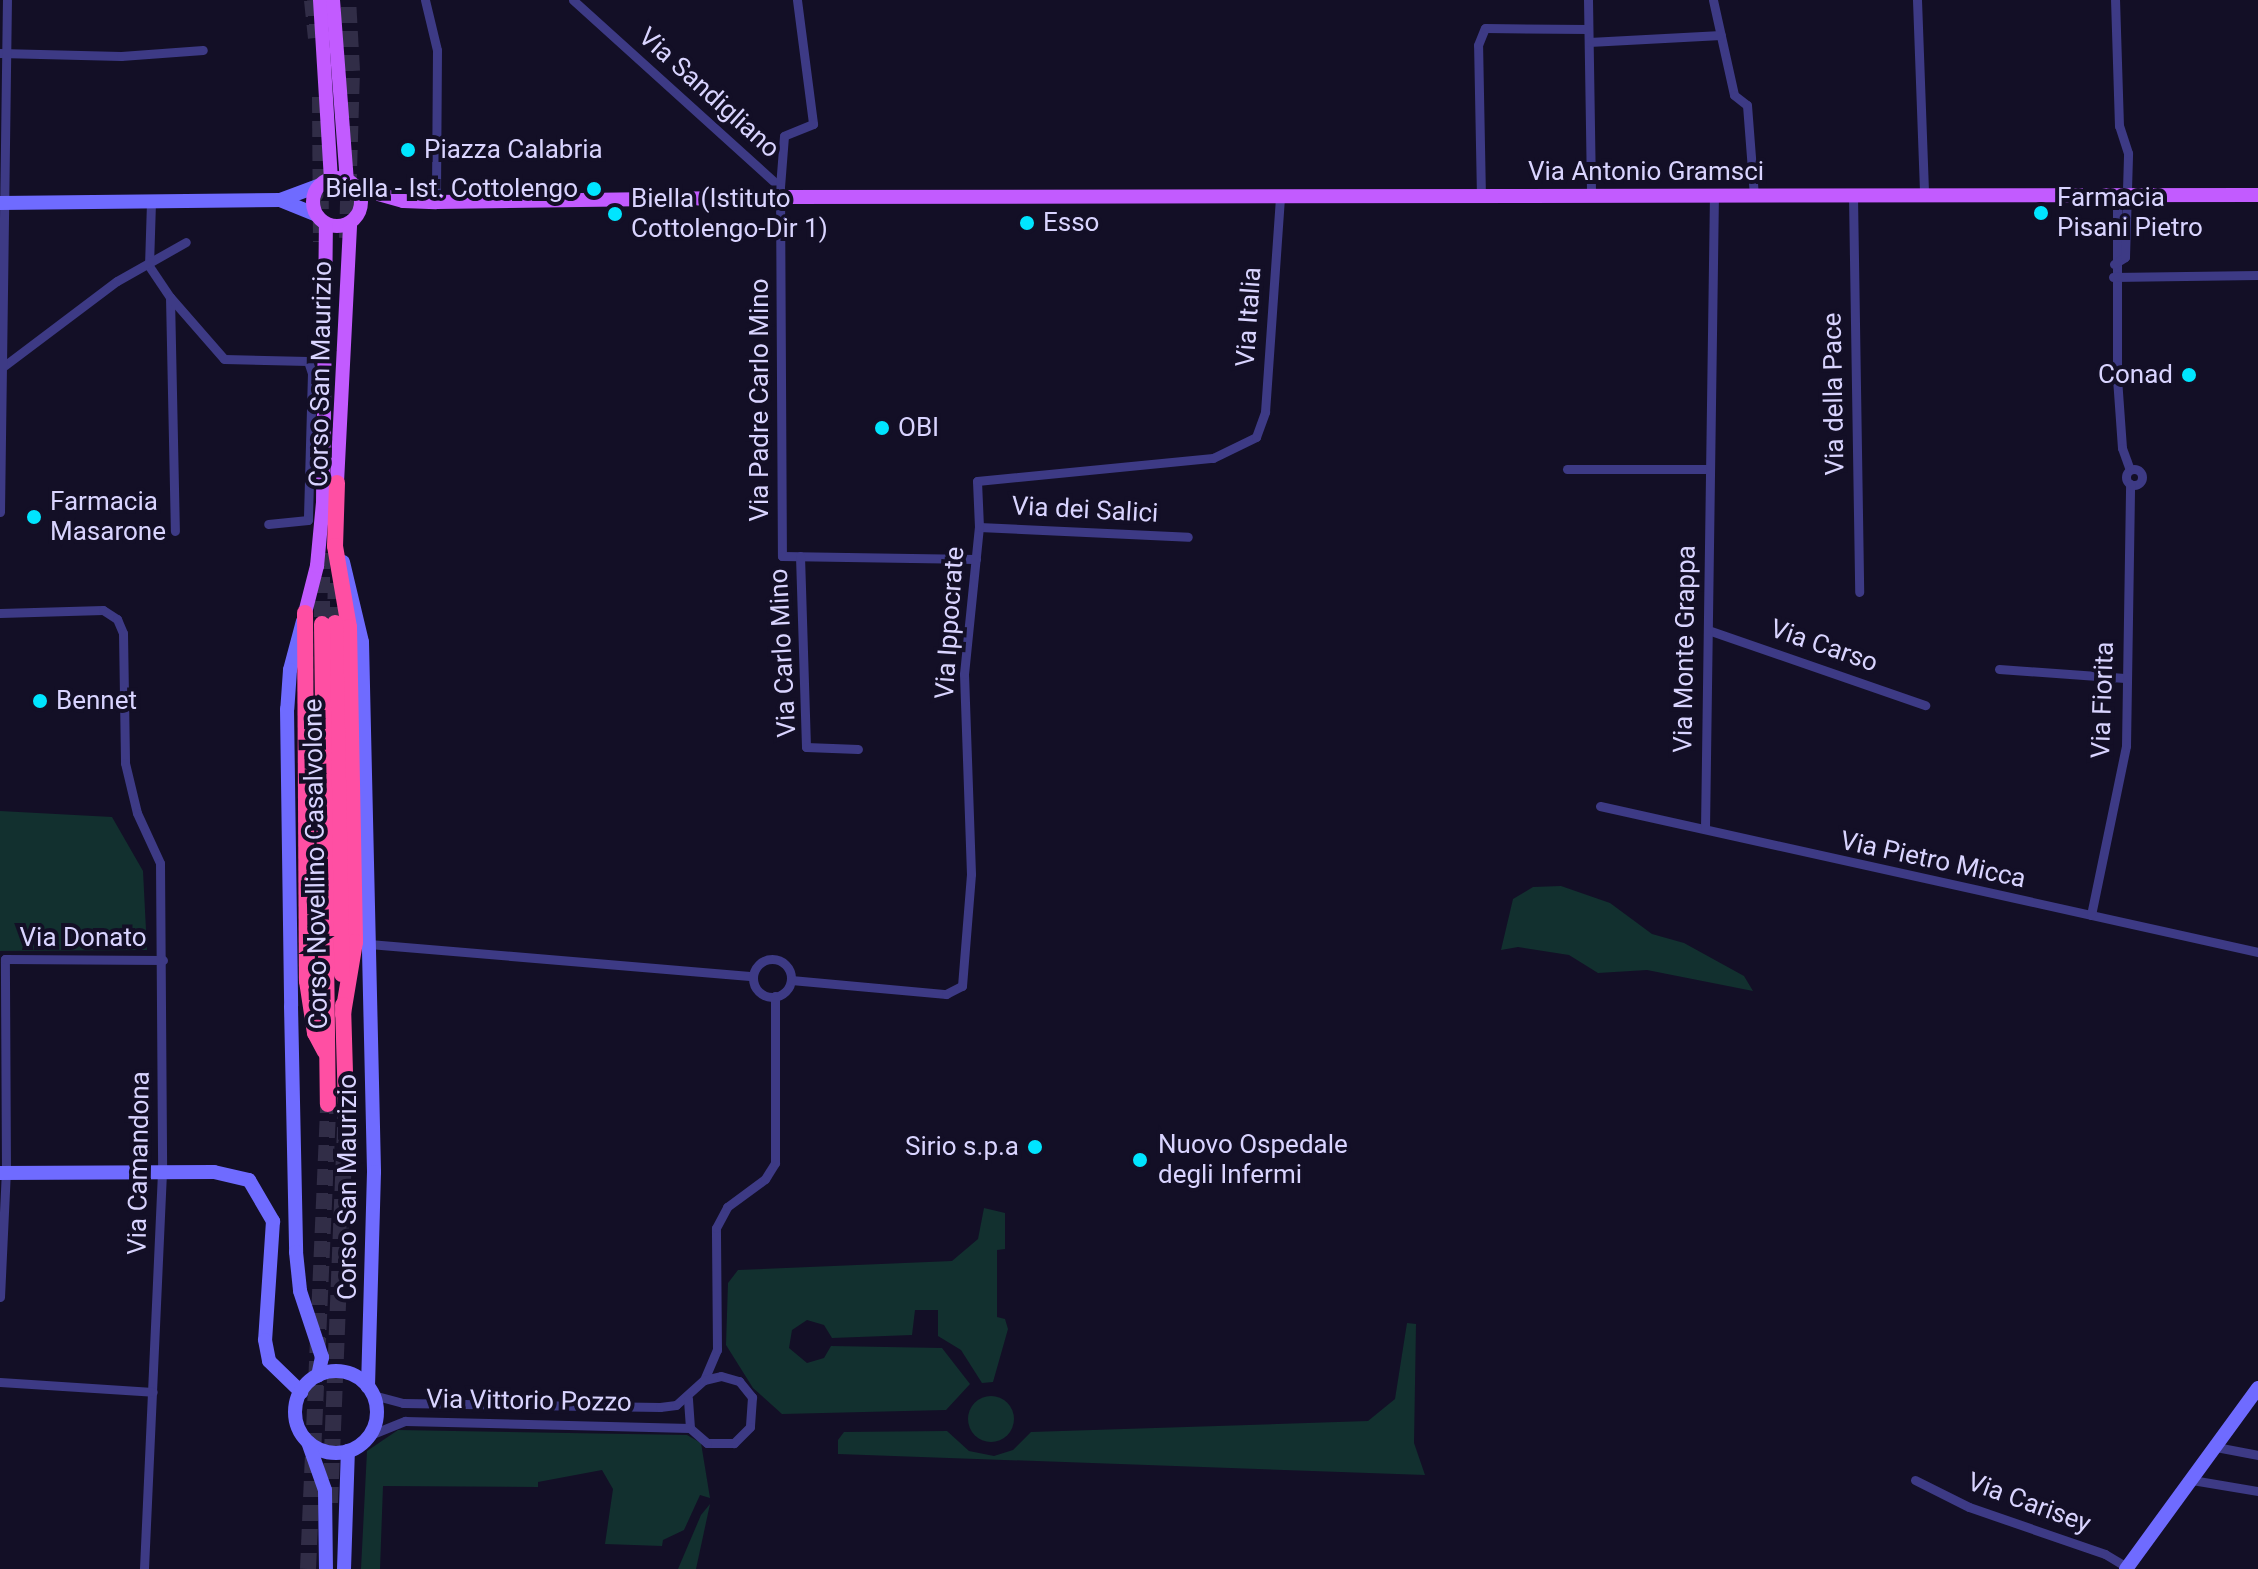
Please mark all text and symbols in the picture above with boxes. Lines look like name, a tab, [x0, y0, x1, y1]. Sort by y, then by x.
street label: Via Sandigliano	[632, 22, 786, 164]
place label: Piazza Calabria	[424, 134, 603, 166]
marker: Piazza Calabria	[399, 141, 417, 159]
street label: Via Antonio Gramsci	[1528, 156, 1764, 188]
place label: Biella - Ist. Cottolengo	[325, 173, 578, 205]
marker: Biella - Ist. Cottolengo	[585, 180, 603, 198]
place label: Farmacia Pisani Pietro	[2057, 182, 2203, 244]
place label: Biella (Istituto Cottolengo-Dir 1)	[631, 183, 828, 244]
marker: Farmacia Pisani Pietro	[2032, 204, 2050, 222]
marker: Biella (Istituto Cottolengo-Dir 1)	[606, 205, 624, 223]
place label: Esso	[1043, 207, 1099, 239]
marker: Esso	[1018, 214, 1036, 232]
street label: Corso San Maurizio	[303, 261, 339, 487]
street label: Via Italia	[1230, 266, 1268, 368]
street label: Via Padre Carlo Mino	[744, 278, 776, 522]
street label: Via della Pace	[1817, 312, 1851, 476]
place label: Conad	[2098, 359, 2173, 391]
marker: Conad	[2180, 366, 2198, 384]
place label: OBI	[898, 412, 939, 444]
marker: OBI	[873, 419, 891, 437]
place label: Farmacia Masarone	[50, 486, 166, 548]
street label: Via dei Salici	[1011, 491, 1159, 529]
marker: Farmacia Masarone	[25, 508, 43, 526]
street label: Via Monte Grappa	[1668, 545, 1702, 753]
street label: Via Ippocrate	[929, 546, 971, 700]
street label: Via Carlo Mino	[763, 568, 803, 738]
street label: Via Carso	[1766, 613, 1882, 679]
street label: Via Fiorita	[2085, 641, 2121, 759]
place label: Bennet	[56, 685, 137, 717]
marker: Bennet	[31, 692, 49, 710]
street label: Corso Novellino Casalvolone	[298, 698, 334, 1030]
street label: Via Pietro Micca	[1837, 825, 2029, 895]
street label: Via Donato	[20, 922, 146, 954]
street label: Via Camandona	[122, 1071, 156, 1255]
street label: Corso San Maurizio	[332, 1074, 364, 1300]
place label: Nuovo Ospedale degli Infermi	[1158, 1129, 1348, 1190]
place label: Sirio s.p.a	[905, 1131, 1019, 1163]
marker: Sirio s.p.a	[1026, 1138, 1044, 1156]
marker: Nuovo Ospedale degli Infermi	[1129, 1149, 1151, 1171]
street label: Via Vittorio Pozzo	[426, 1384, 632, 1418]
street label: Via Carisey	[1963, 1466, 2095, 1540]

